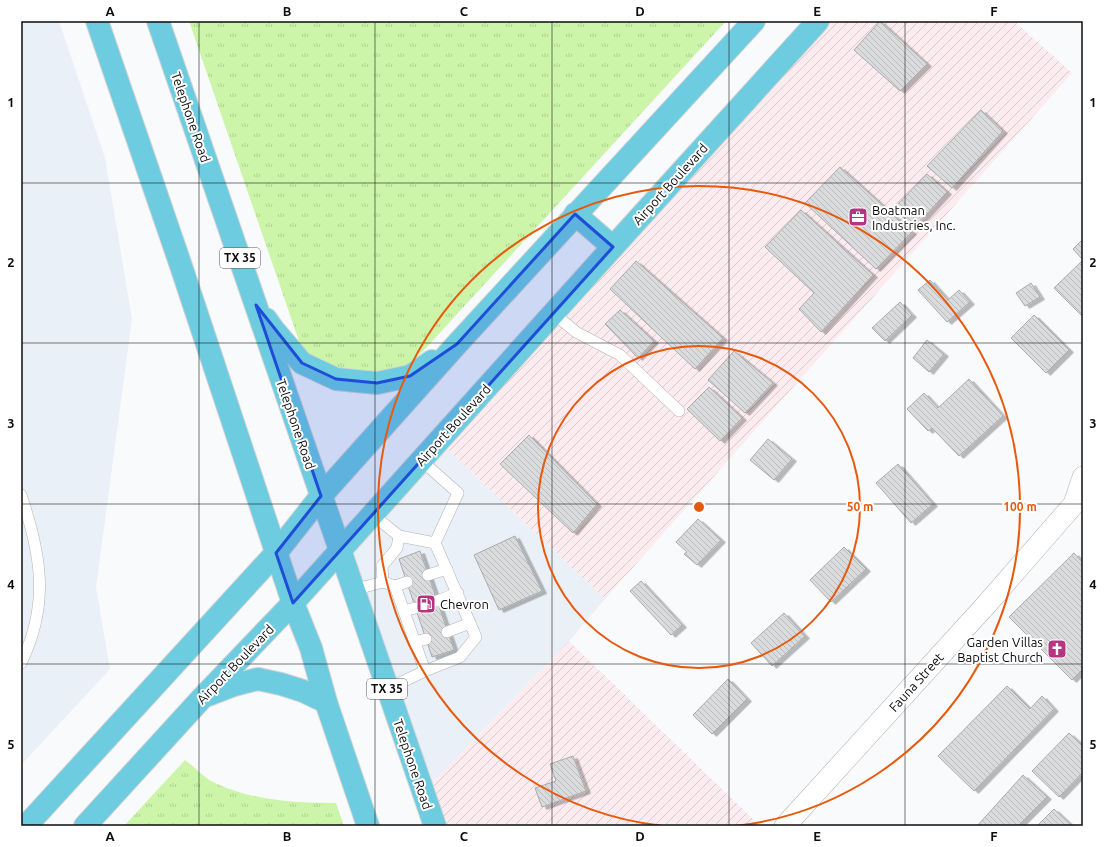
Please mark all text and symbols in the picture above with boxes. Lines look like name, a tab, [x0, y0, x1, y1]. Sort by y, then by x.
text: A	[105, 4, 115, 18]
text: B	[283, 4, 292, 18]
text: C	[460, 4, 469, 18]
text: D	[635, 4, 645, 18]
text: E	[813, 4, 821, 18]
text: F	[990, 4, 998, 18]
street label: Telephone Road	[169, 70, 213, 164]
text: 1	[7, 95, 15, 109]
text: 1	[1089, 95, 1097, 109]
street label: Airport Boulevard	[630, 141, 710, 227]
place label: Boatman Industries, Inc.	[872, 203, 956, 233]
office icon: Boatman Industries, Inc.	[847, 206, 869, 228]
road number: TX 35	[220, 248, 260, 268]
text: 2	[7, 255, 15, 269]
text: 2	[1089, 255, 1097, 269]
street label: Telephone Road	[274, 377, 318, 471]
street label: Airport Boulevard	[413, 382, 493, 468]
text: 3	[7, 416, 15, 430]
text: 3	[1089, 416, 1097, 430]
centre of rings	[692, 500, 706, 514]
text: 50 m	[847, 500, 873, 513]
text: 100 m	[1003, 500, 1037, 513]
text: 4	[7, 577, 15, 591]
text: 4	[1089, 577, 1097, 591]
fuel station icon: Chevron	[415, 593, 437, 615]
place label: Chevron	[440, 597, 489, 611]
street label: Airport Boulevard	[194, 622, 276, 706]
place label: Garden Villas Baptist Church	[957, 635, 1043, 664]
church icon: Garden Villas Baptist Church	[1046, 638, 1068, 660]
street label: Fauna Street	[886, 650, 946, 714]
road number: TX 35	[367, 679, 407, 699]
street label: Telephone Road	[391, 717, 435, 811]
text: 5	[7, 737, 15, 751]
text: 5	[1089, 737, 1097, 751]
text: A	[105, 829, 115, 843]
text: B	[283, 829, 292, 843]
text: C	[460, 829, 469, 843]
text: D	[635, 829, 645, 843]
text: E	[813, 829, 821, 843]
text: F	[990, 829, 998, 843]

